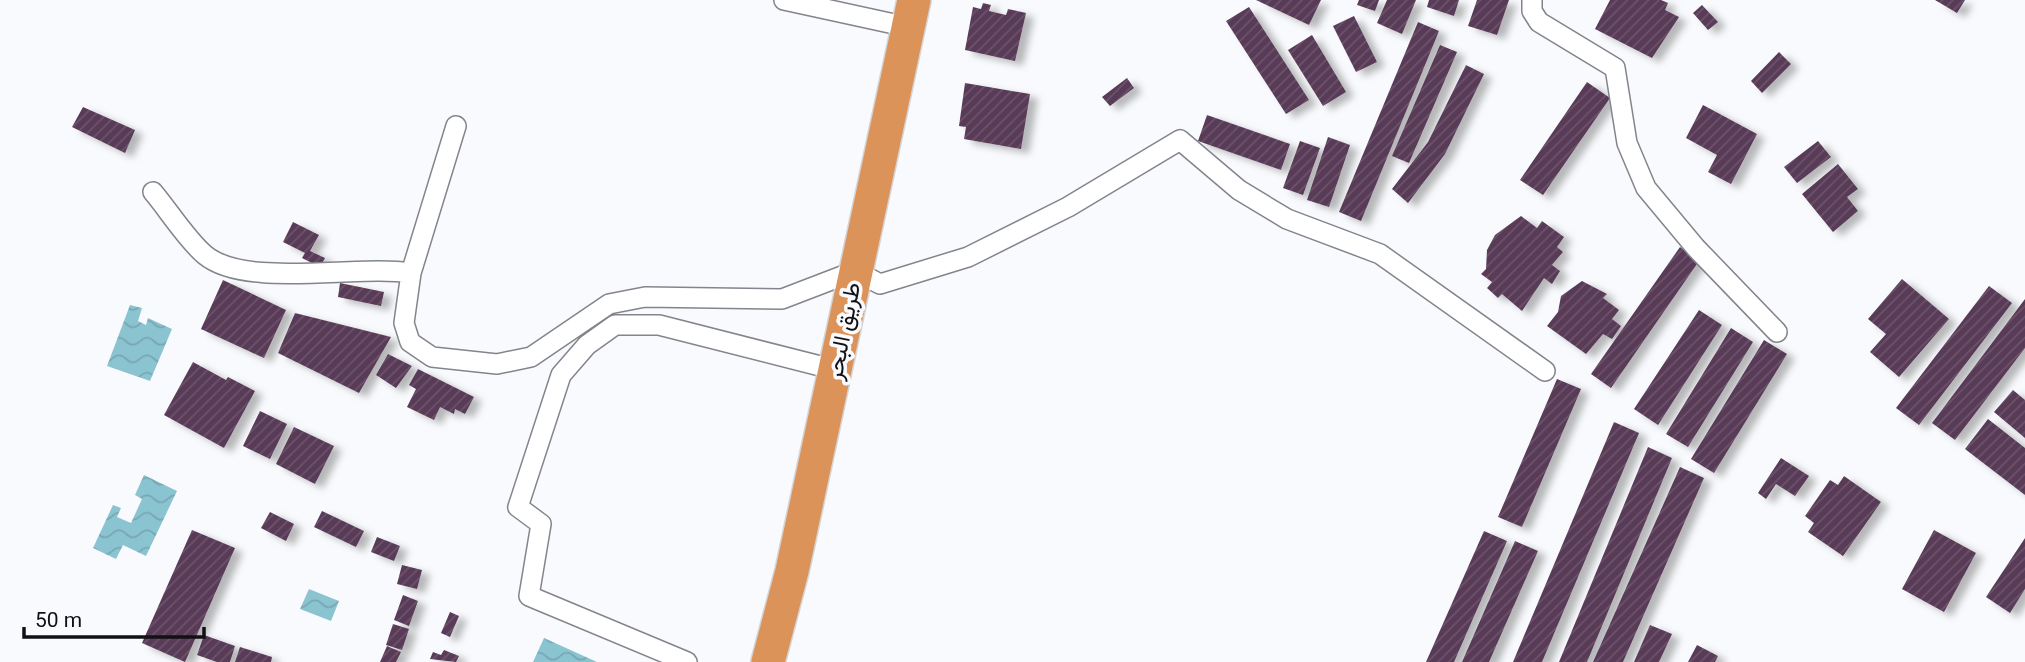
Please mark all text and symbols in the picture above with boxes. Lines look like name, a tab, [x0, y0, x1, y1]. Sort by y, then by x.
street label: طريق البحر	[821, 280, 867, 383]
scale bar	[24, 596, 205, 640]
text: 50 m	[35, 608, 82, 632]

